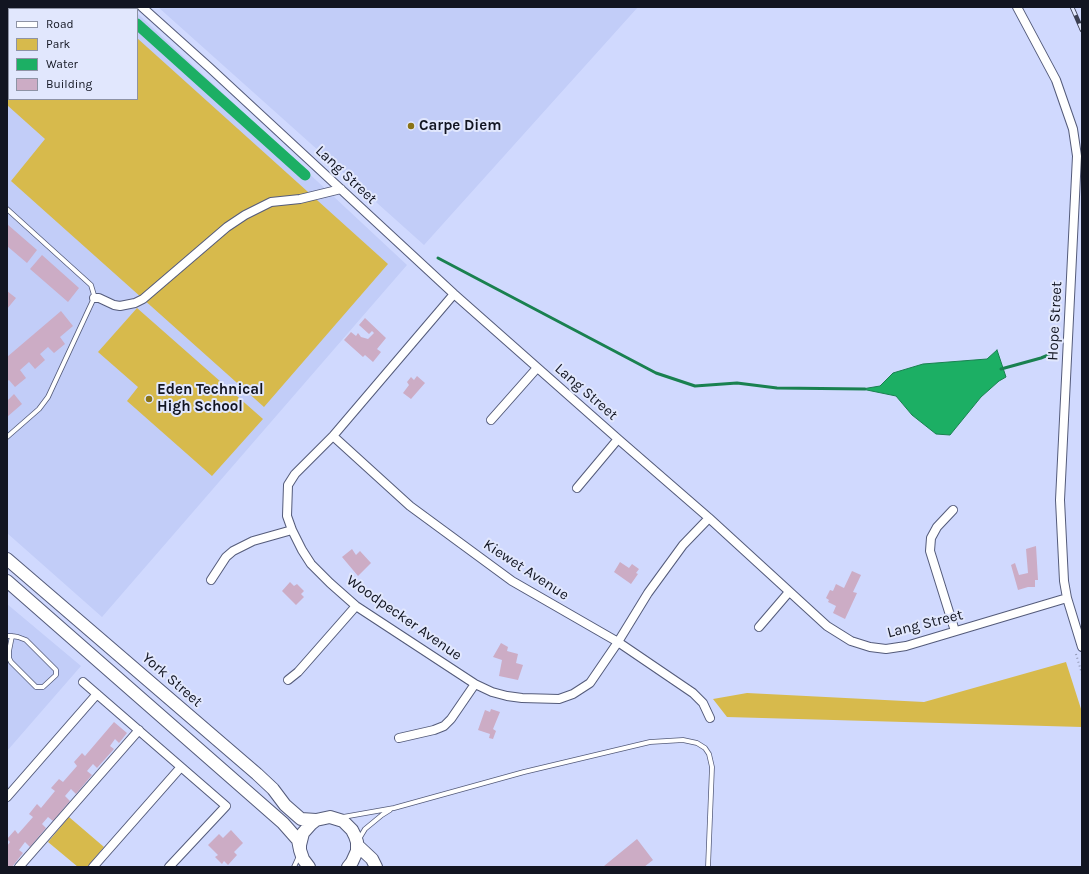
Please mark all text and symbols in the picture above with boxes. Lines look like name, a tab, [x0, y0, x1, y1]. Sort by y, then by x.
legend	[8, 8, 138, 100]
text: Road	[46, 17, 74, 31]
text: Park	[46, 37, 70, 51]
text: Water	[46, 57, 78, 71]
text: Building	[46, 77, 92, 91]
place label: Carpe Diem	[419, 117, 501, 135]
marker: Carpe Diem	[406, 121, 416, 131]
street label: Lang Street	[312, 142, 380, 208]
street label: Hope Street	[1044, 281, 1066, 361]
street label: Lang Street	[551, 360, 621, 424]
place label: Eden Technical High School	[157, 381, 264, 416]
marker: Eden Technical High School	[144, 394, 154, 404]
street label: Kiewet Avenue	[480, 536, 572, 604]
street label: Woodpecker Avenue	[343, 571, 465, 665]
street label: Lang Street	[885, 606, 965, 642]
street label: York Street	[138, 649, 206, 711]

